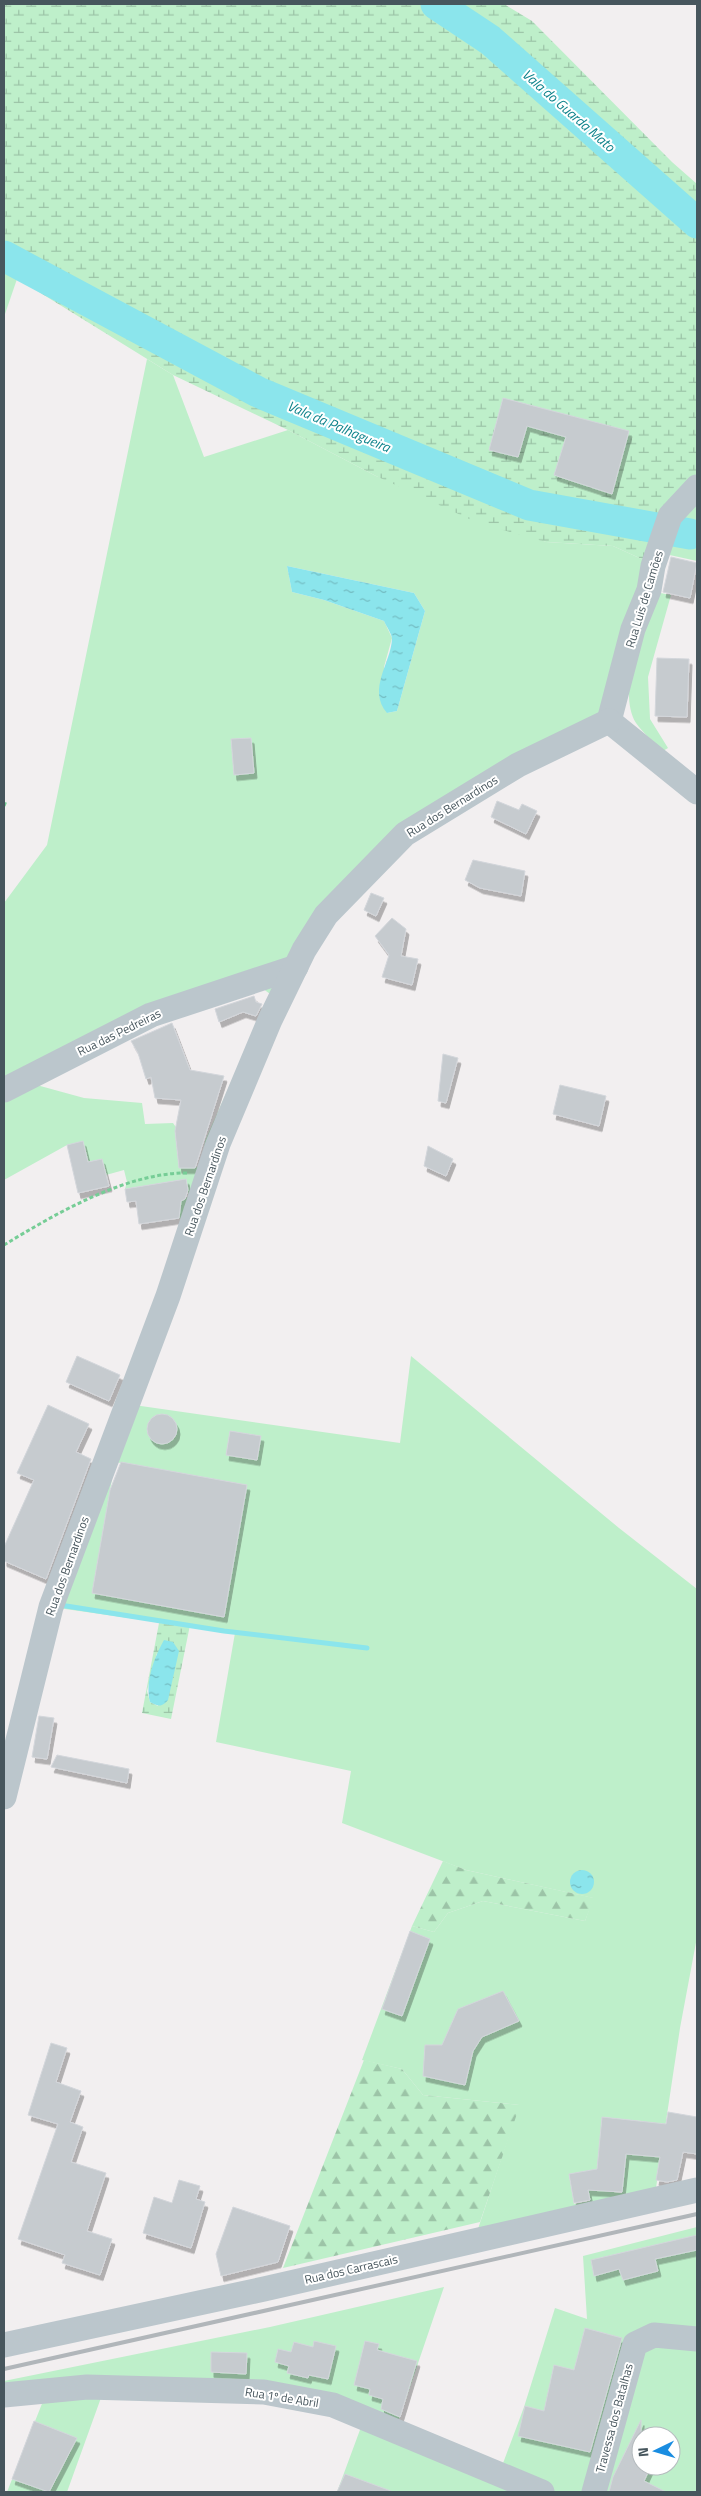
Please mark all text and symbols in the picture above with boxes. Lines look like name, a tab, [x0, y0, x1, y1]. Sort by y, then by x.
water label: Vala do Guarda Mato	[518, 64, 621, 157]
water label: Vala da Palhagueira	[284, 395, 395, 458]
street label: Rua Luis de Camões	[620, 548, 668, 650]
street label: Rua dos Bernardinos	[403, 770, 502, 842]
street label: Rua das Pedreiras	[74, 1003, 164, 1060]
street label: Rua dos Bernardinos	[179, 1133, 231, 1239]
street label: Rua dos Bernardinos	[40, 1513, 94, 1618]
street label: Rua dos Carrascais	[302, 2249, 400, 2289]
street label: Travessa dos Batalhas	[590, 2361, 638, 2475]
street label: Rua 1º de Abril	[244, 2382, 320, 2412]
north arrow	[631, 2426, 681, 2476]
text: N	[632, 2446, 653, 2458]

